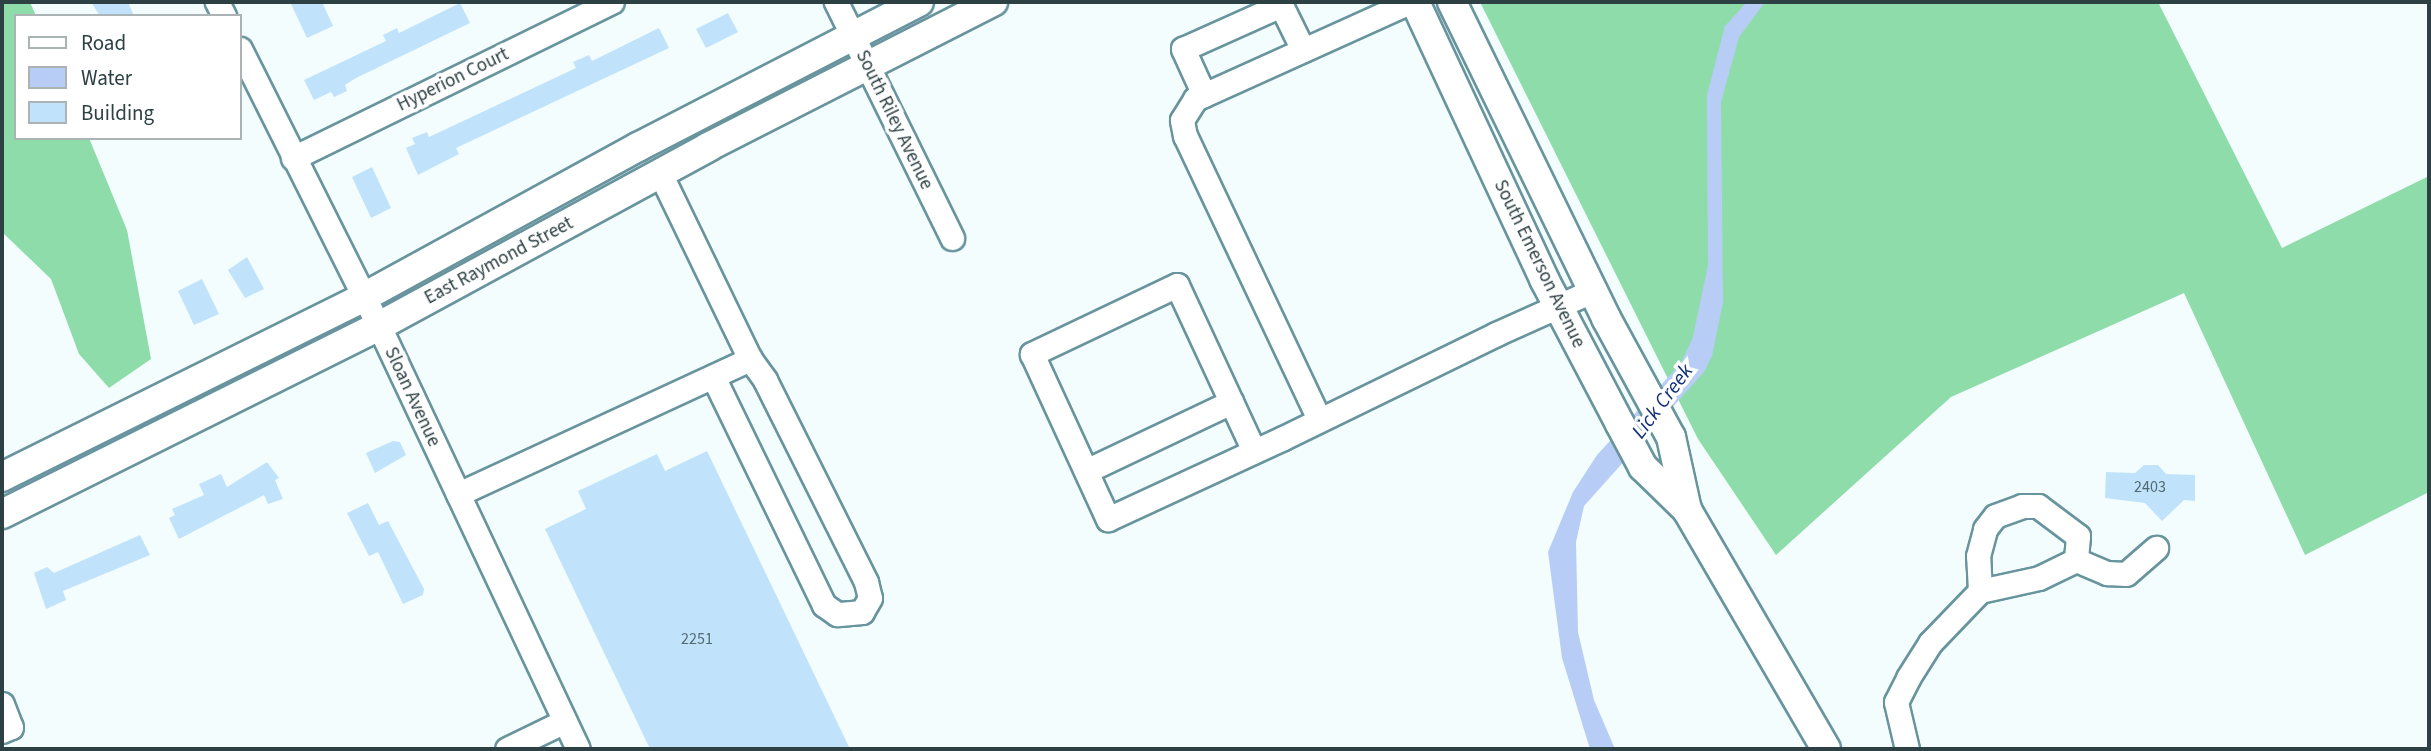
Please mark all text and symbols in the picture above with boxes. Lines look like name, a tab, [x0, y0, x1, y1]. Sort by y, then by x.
legend	[14, 14, 242, 140]
text: Road	[81, 28, 126, 58]
street label: Hyperion Court	[393, 43, 513, 117]
street label: South Riley Avenue	[850, 47, 938, 193]
text: Water	[81, 63, 132, 93]
text: Building	[81, 98, 154, 128]
street label: South Emerson Avenue	[1488, 176, 1590, 352]
street label: East Raymond Street	[421, 212, 577, 310]
street label: Sloan Avenue	[379, 344, 445, 450]
water label: Lick Creek	[1626, 359, 1698, 443]
house number: 2403	[2134, 477, 2166, 497]
house number: 2251	[681, 629, 713, 649]

